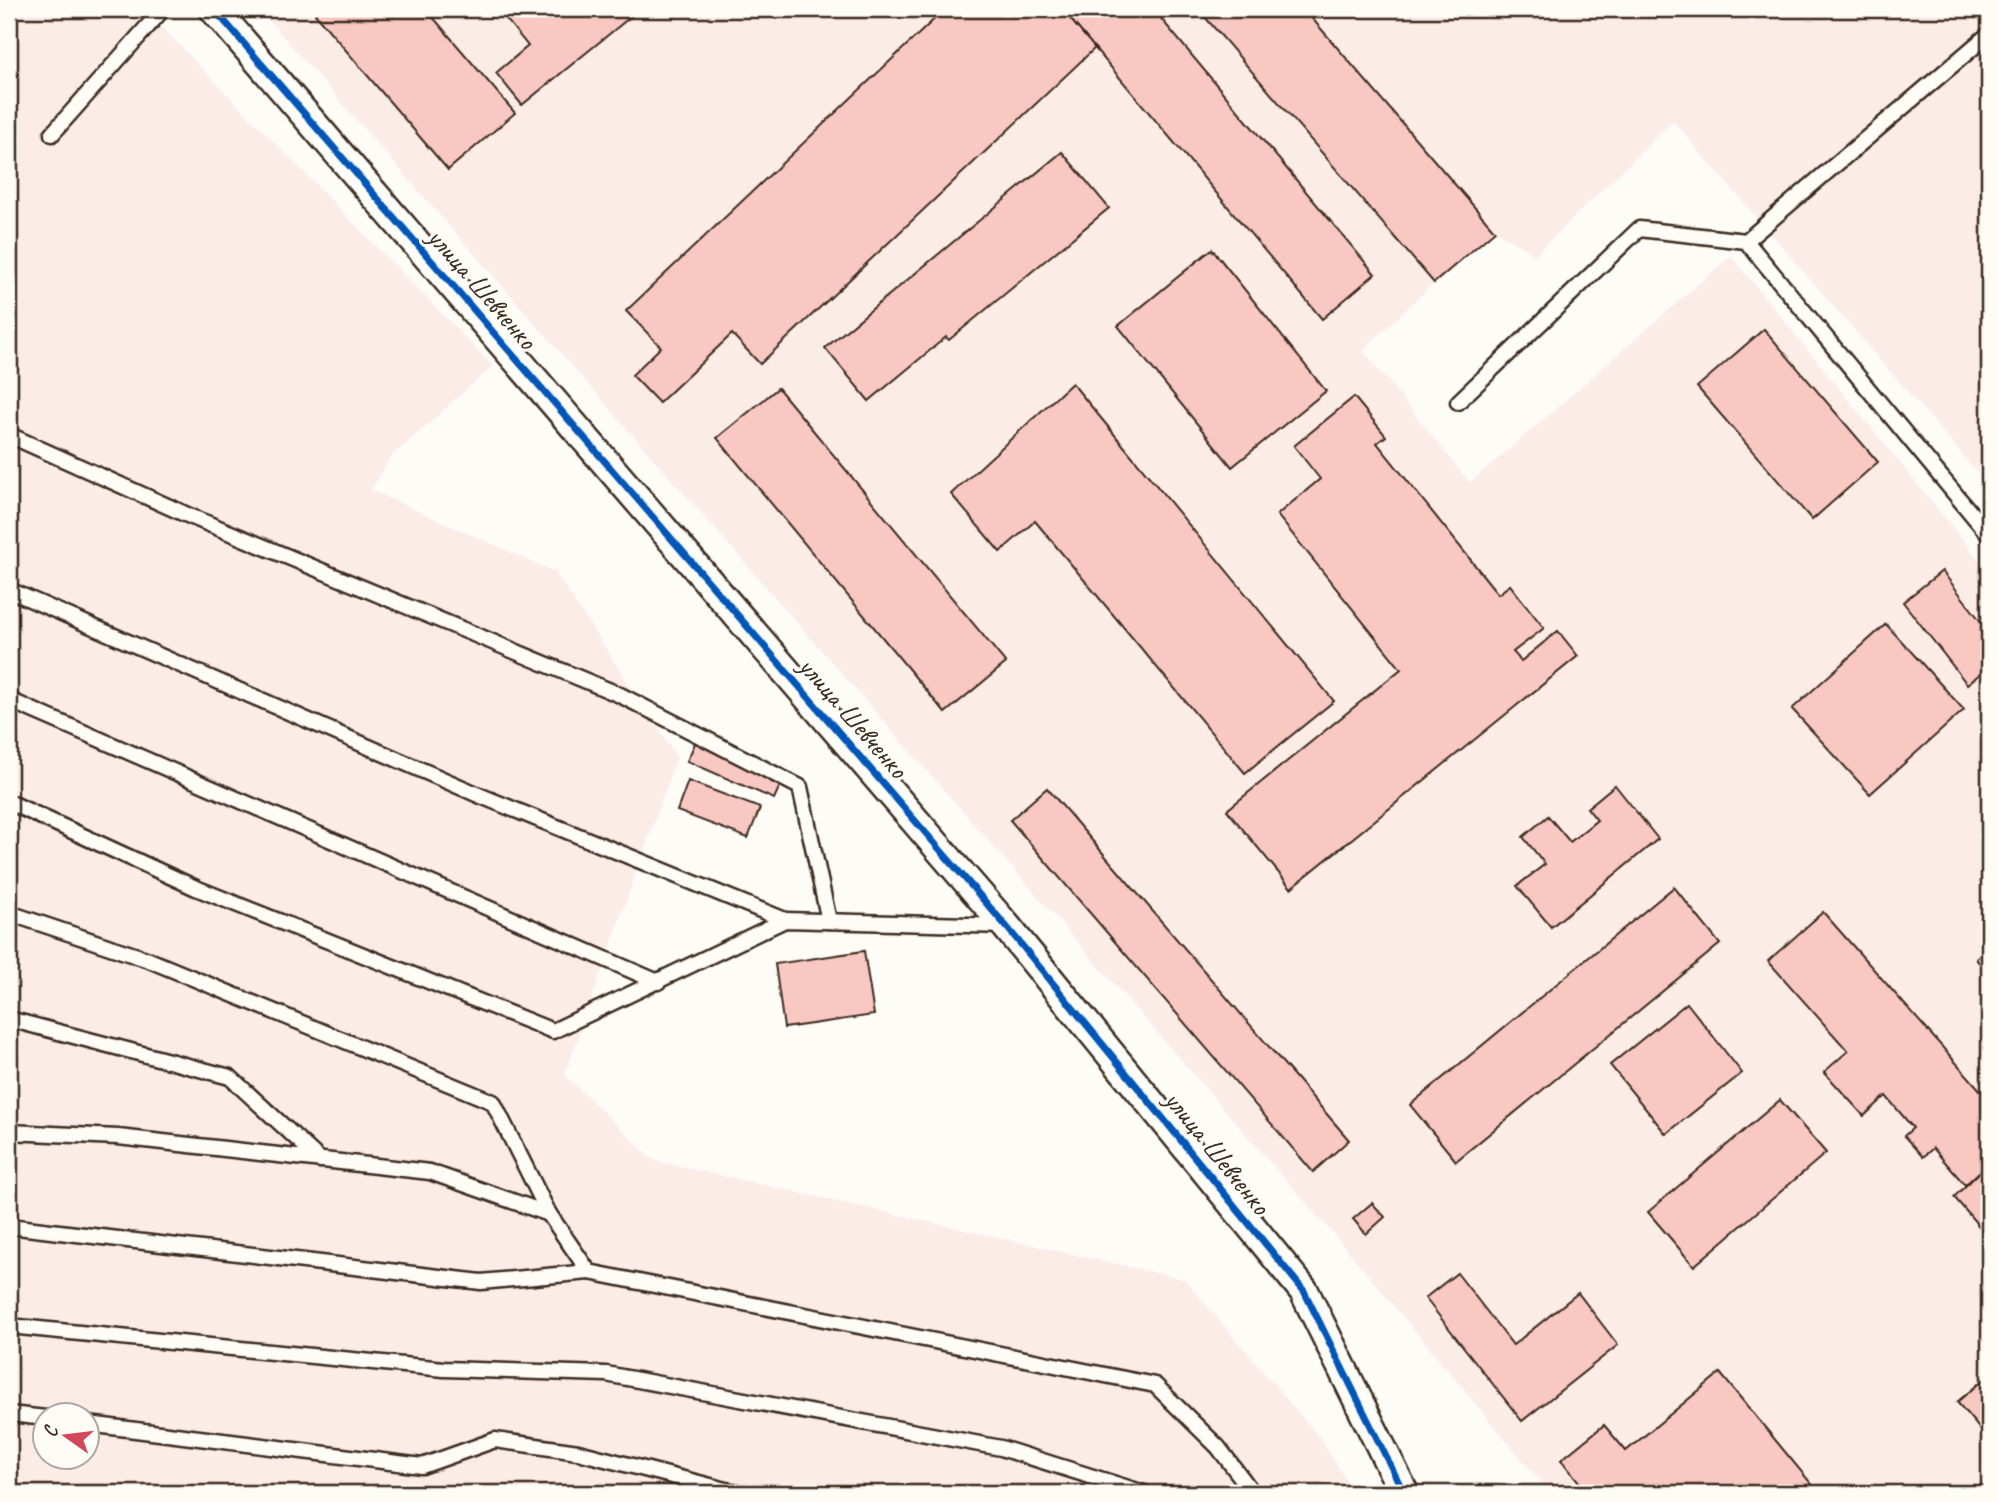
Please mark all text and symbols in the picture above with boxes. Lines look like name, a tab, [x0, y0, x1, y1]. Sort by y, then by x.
street label: улица Шевченко	[419, 219, 546, 358]
street label: улица Шевченко	[790, 648, 917, 787]
street label: улица Шевченко	[1156, 1082, 1280, 1223]
north arrow	[32, 1400, 102, 1470]
text: С	[38, 1422, 64, 1440]

